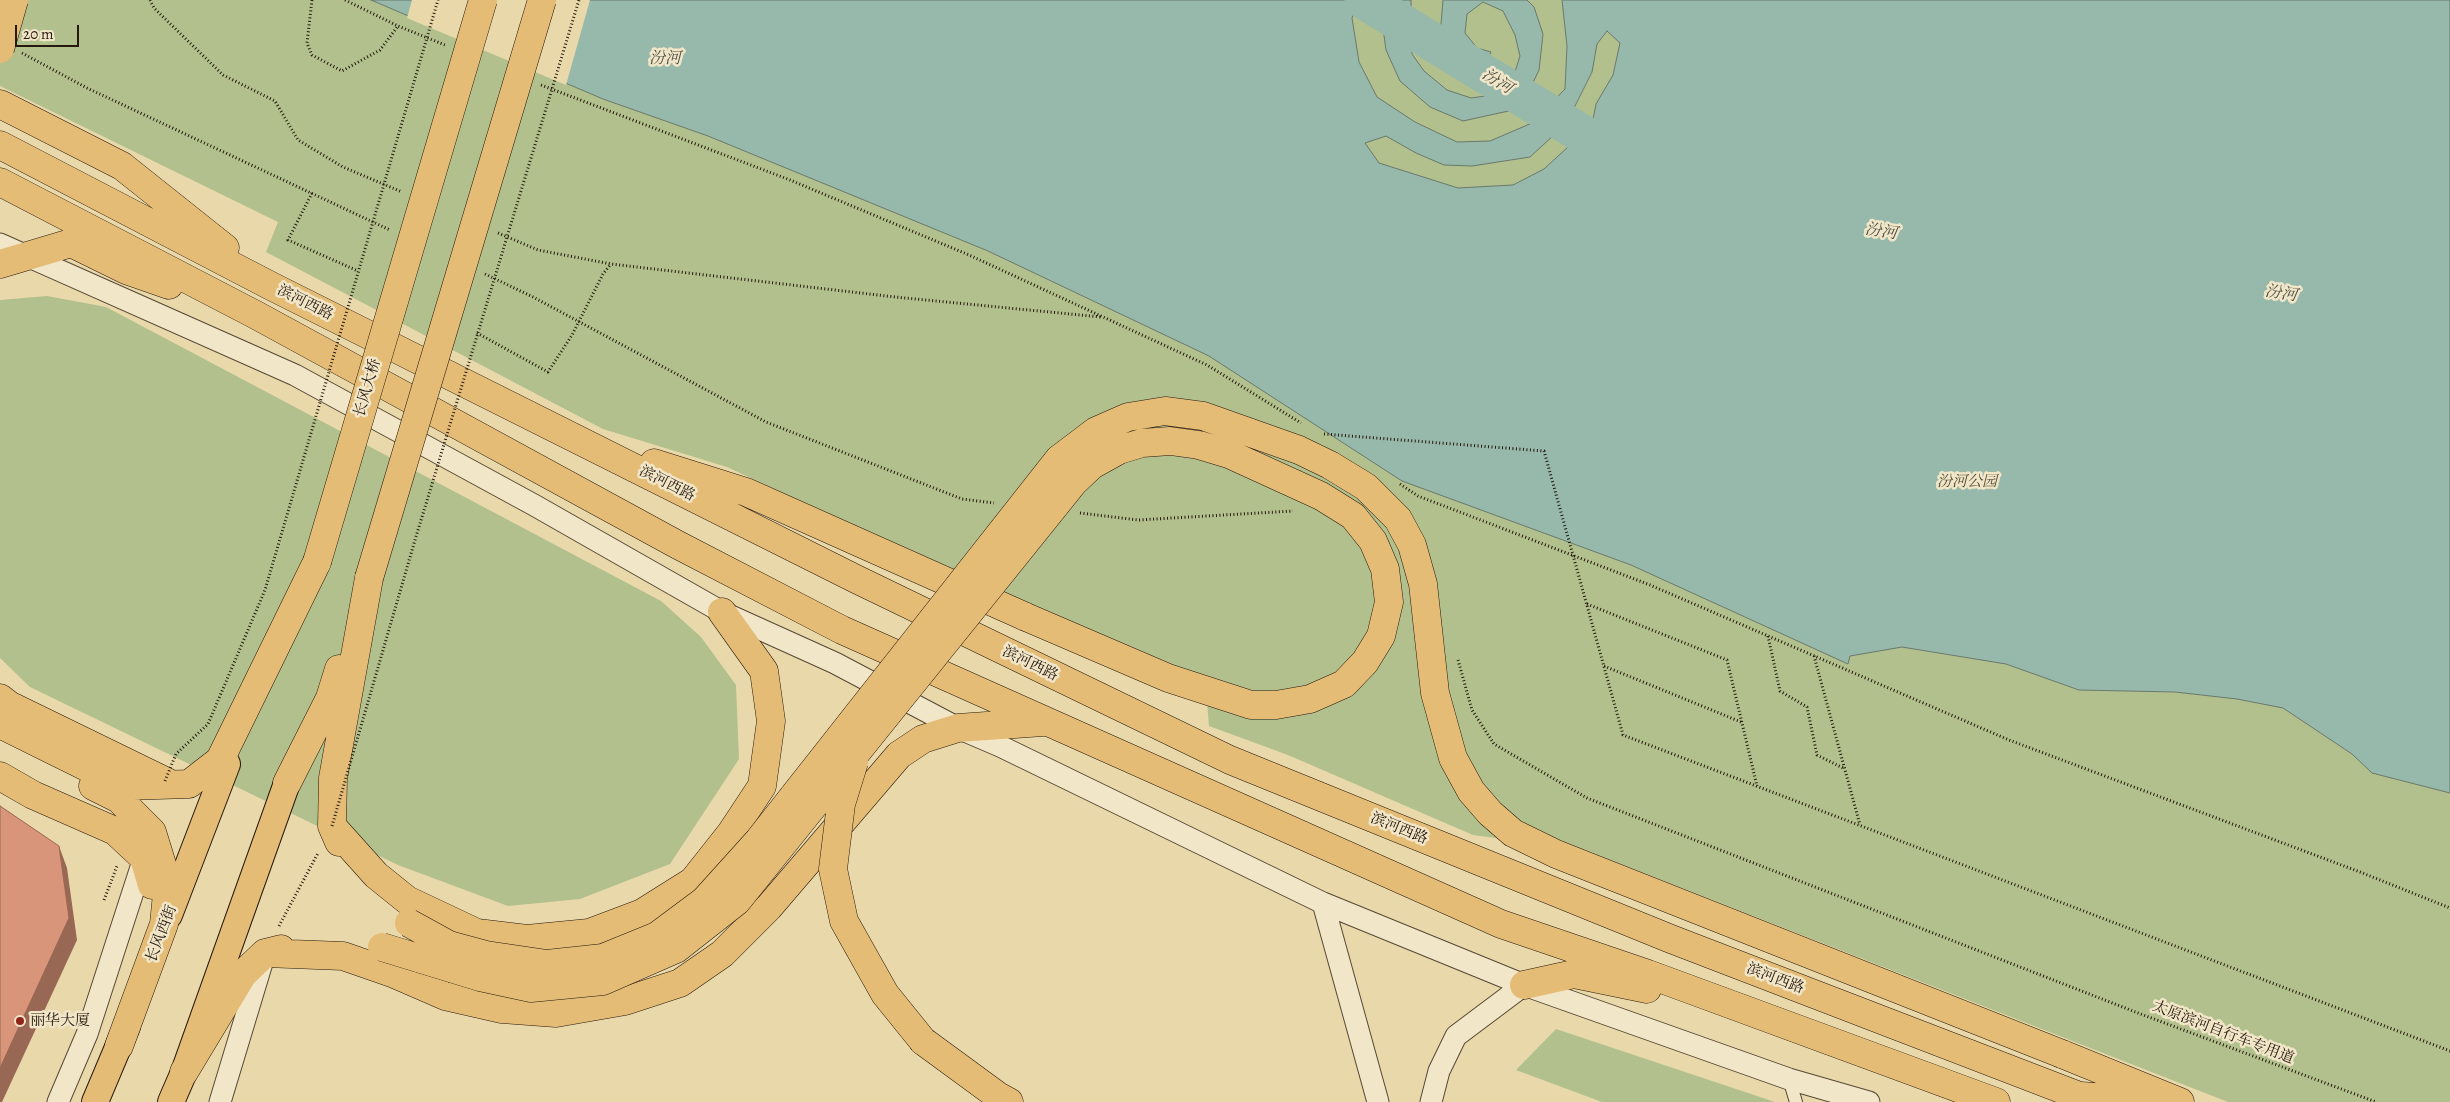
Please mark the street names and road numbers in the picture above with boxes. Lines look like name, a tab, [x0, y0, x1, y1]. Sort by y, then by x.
street label: 滨河西路	[274, 281, 336, 325]
street label: 长风大桥	[351, 357, 385, 419]
street label: 滨河西路	[636, 462, 698, 506]
street label: 滨河西路	[999, 643, 1061, 685]
street label: 滨河西路	[1368, 809, 1430, 849]
street label: 长风西街	[143, 903, 181, 965]
street label: 滨河西路	[1744, 960, 1806, 998]
street label: 太原滨河自行车专用道	[2150, 998, 2296, 1068]

